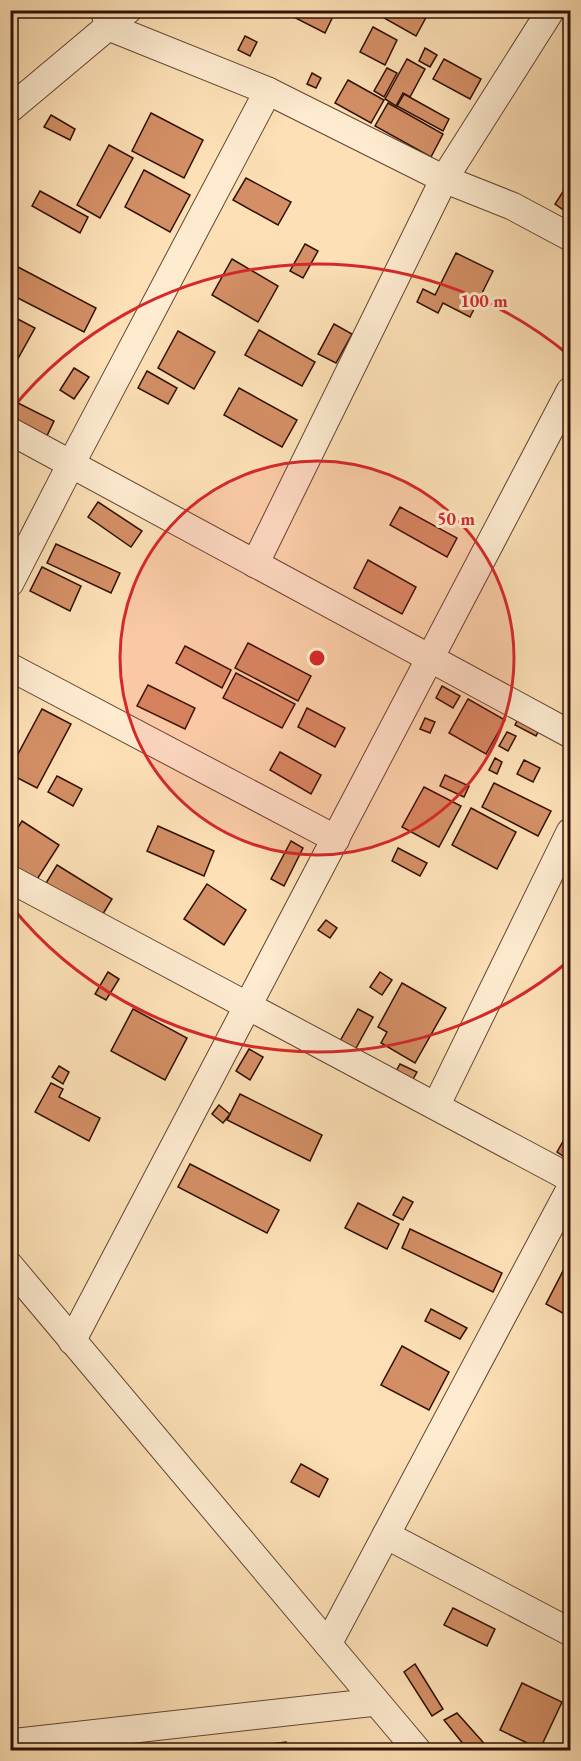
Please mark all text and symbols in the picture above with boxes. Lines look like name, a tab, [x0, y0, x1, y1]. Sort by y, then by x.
text: 100 m	[460, 289, 508, 312]
text: 50 m	[437, 507, 475, 530]
centre of rings	[307, 648, 327, 668]

